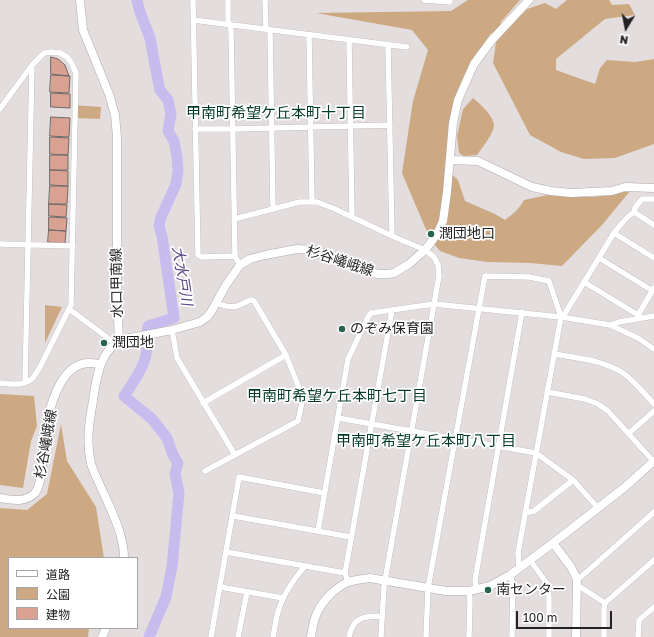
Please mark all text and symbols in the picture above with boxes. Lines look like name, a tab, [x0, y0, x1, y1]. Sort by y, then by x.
north arrow	[606, 8, 646, 48]
text: N	[619, 33, 629, 47]
district label: 甲南町希望ケ丘本町十丁目	[186, 104, 366, 122]
place label: 潤団地口	[439, 226, 495, 242]
marker: 潤団地口	[426, 229, 436, 239]
street label: 杉谷嶬峨線	[304, 242, 376, 280]
water label: 大水戸川	[168, 245, 196, 307]
street label: 水口甲南線	[108, 248, 126, 318]
place label: のぞみ保育園	[350, 321, 434, 337]
marker: のぞみ保育園	[337, 324, 347, 334]
place label: 潤団地	[112, 335, 154, 351]
marker: 潤団地	[99, 338, 109, 348]
district label: 甲南町希望ケ丘本町七丁目	[247, 387, 427, 405]
street label: 杉谷嶬峨線	[32, 408, 60, 480]
district label: 甲南町希望ケ丘本町八丁目	[336, 432, 516, 450]
legend	[8, 557, 138, 629]
text: 道路	[46, 567, 70, 582]
place label: 南センター	[496, 582, 566, 598]
marker: 南センター	[483, 585, 493, 595]
text: 公園	[46, 587, 70, 602]
scale bar	[518, 603, 614, 629]
text: 建物	[46, 607, 70, 622]
text: 100 m	[523, 610, 557, 625]

